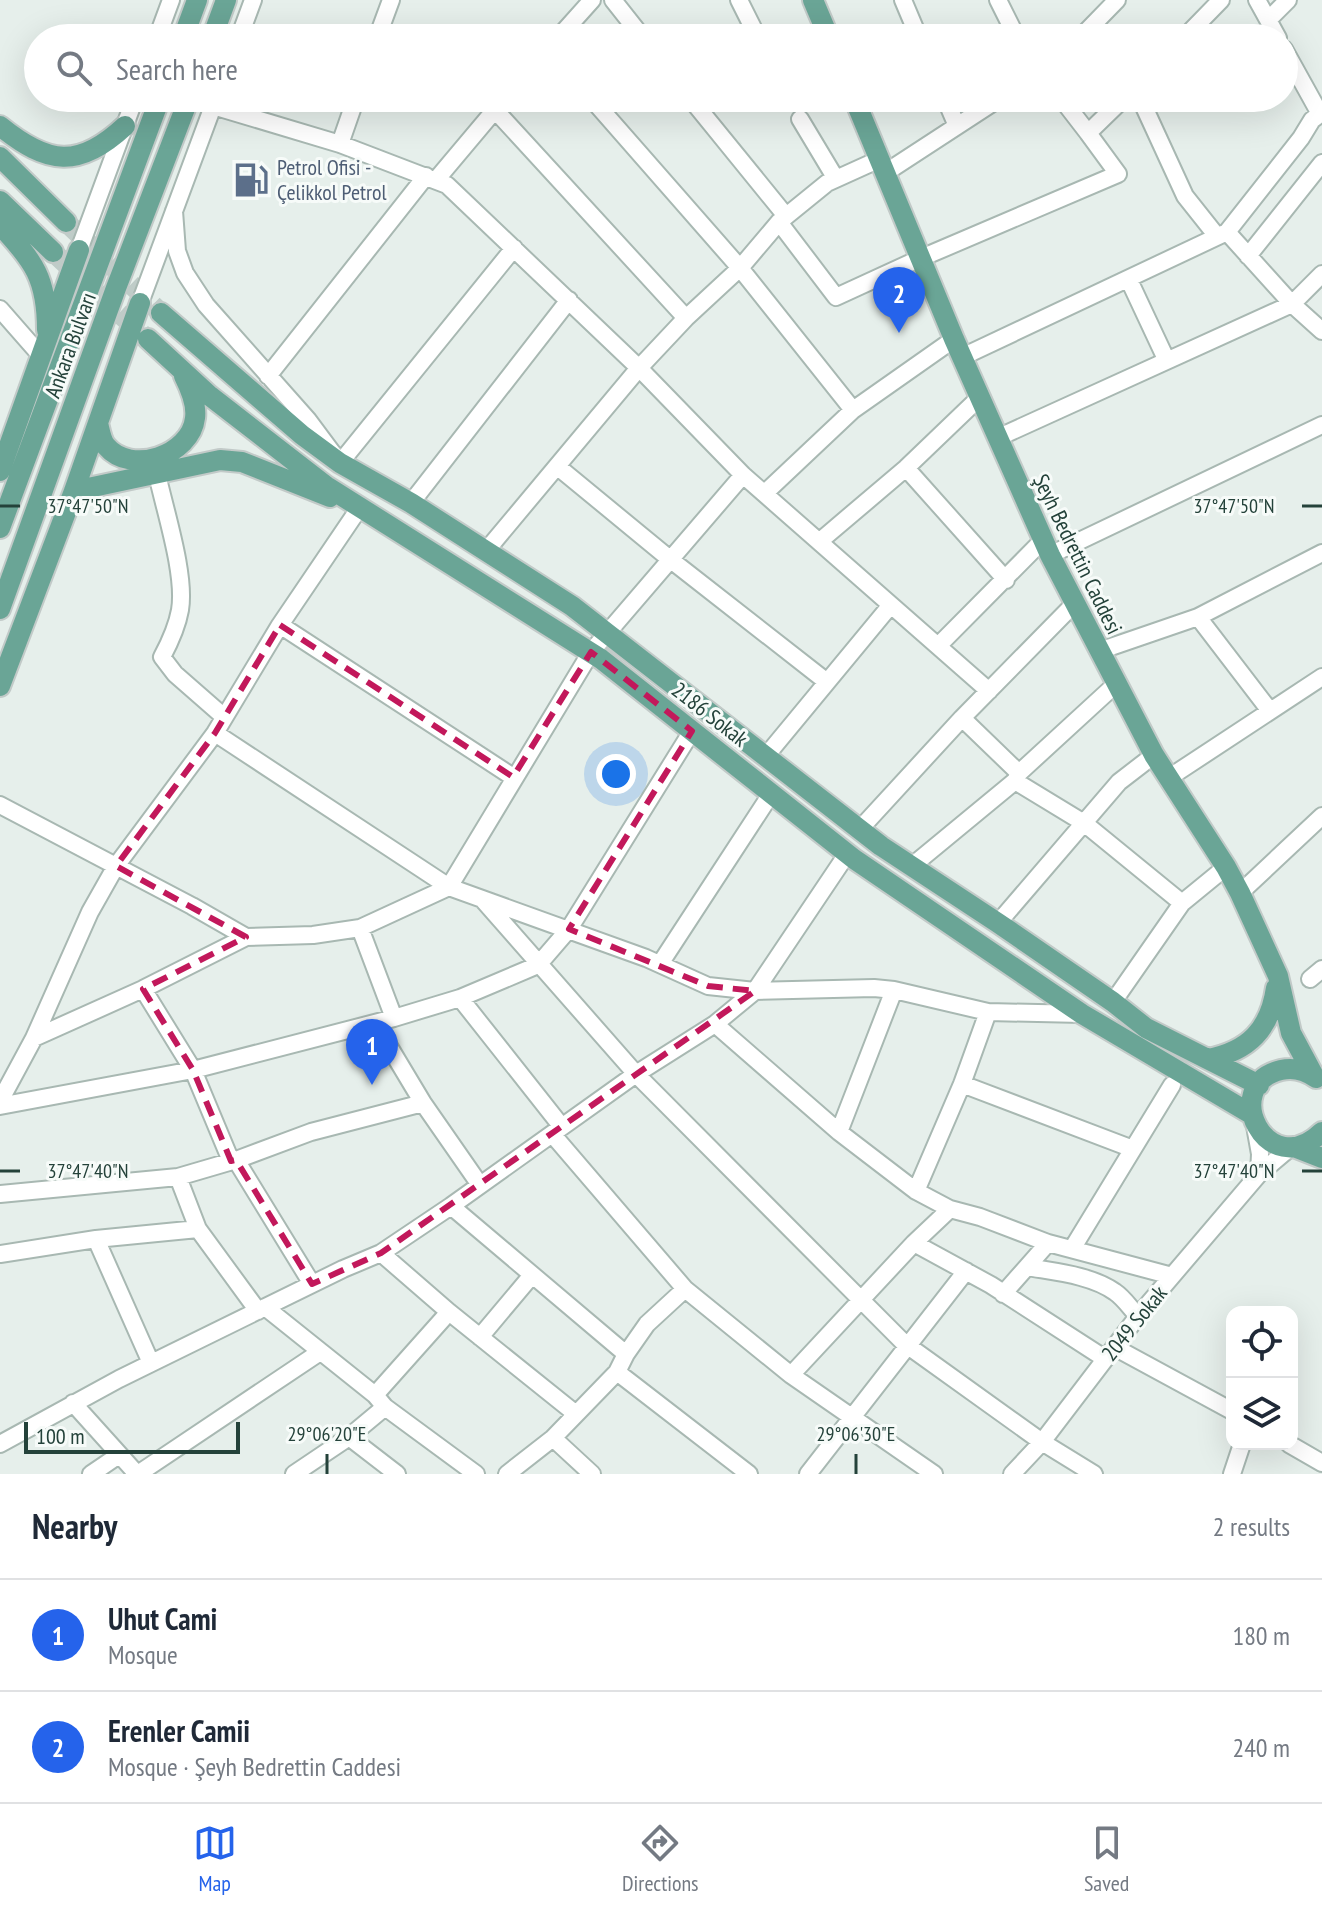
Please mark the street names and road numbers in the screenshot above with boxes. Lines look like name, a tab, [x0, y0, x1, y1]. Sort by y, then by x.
street label: Ankara Bulvarı	[38, 288, 102, 402]
street label: Şeyh Bedrettin Caddesi	[1027, 469, 1129, 639]
street label: 2186 Sokak	[666, 676, 754, 753]
street label: 2049 Sokak	[1095, 1279, 1173, 1366]

